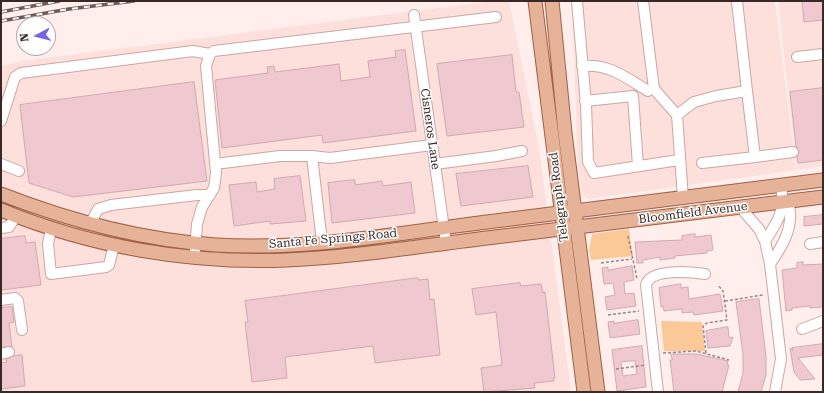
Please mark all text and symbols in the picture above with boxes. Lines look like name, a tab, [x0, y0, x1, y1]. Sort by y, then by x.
north arrow	[16, 16, 56, 56]
text: N	[18, 32, 32, 42]
street label: Cisneros Lane	[417, 87, 443, 171]
street label: Telegraph Road	[546, 151, 572, 243]
street label: Bloomfield Avenue	[638, 199, 748, 227]
street label: Santa Fe Springs Road	[268, 226, 398, 252]

